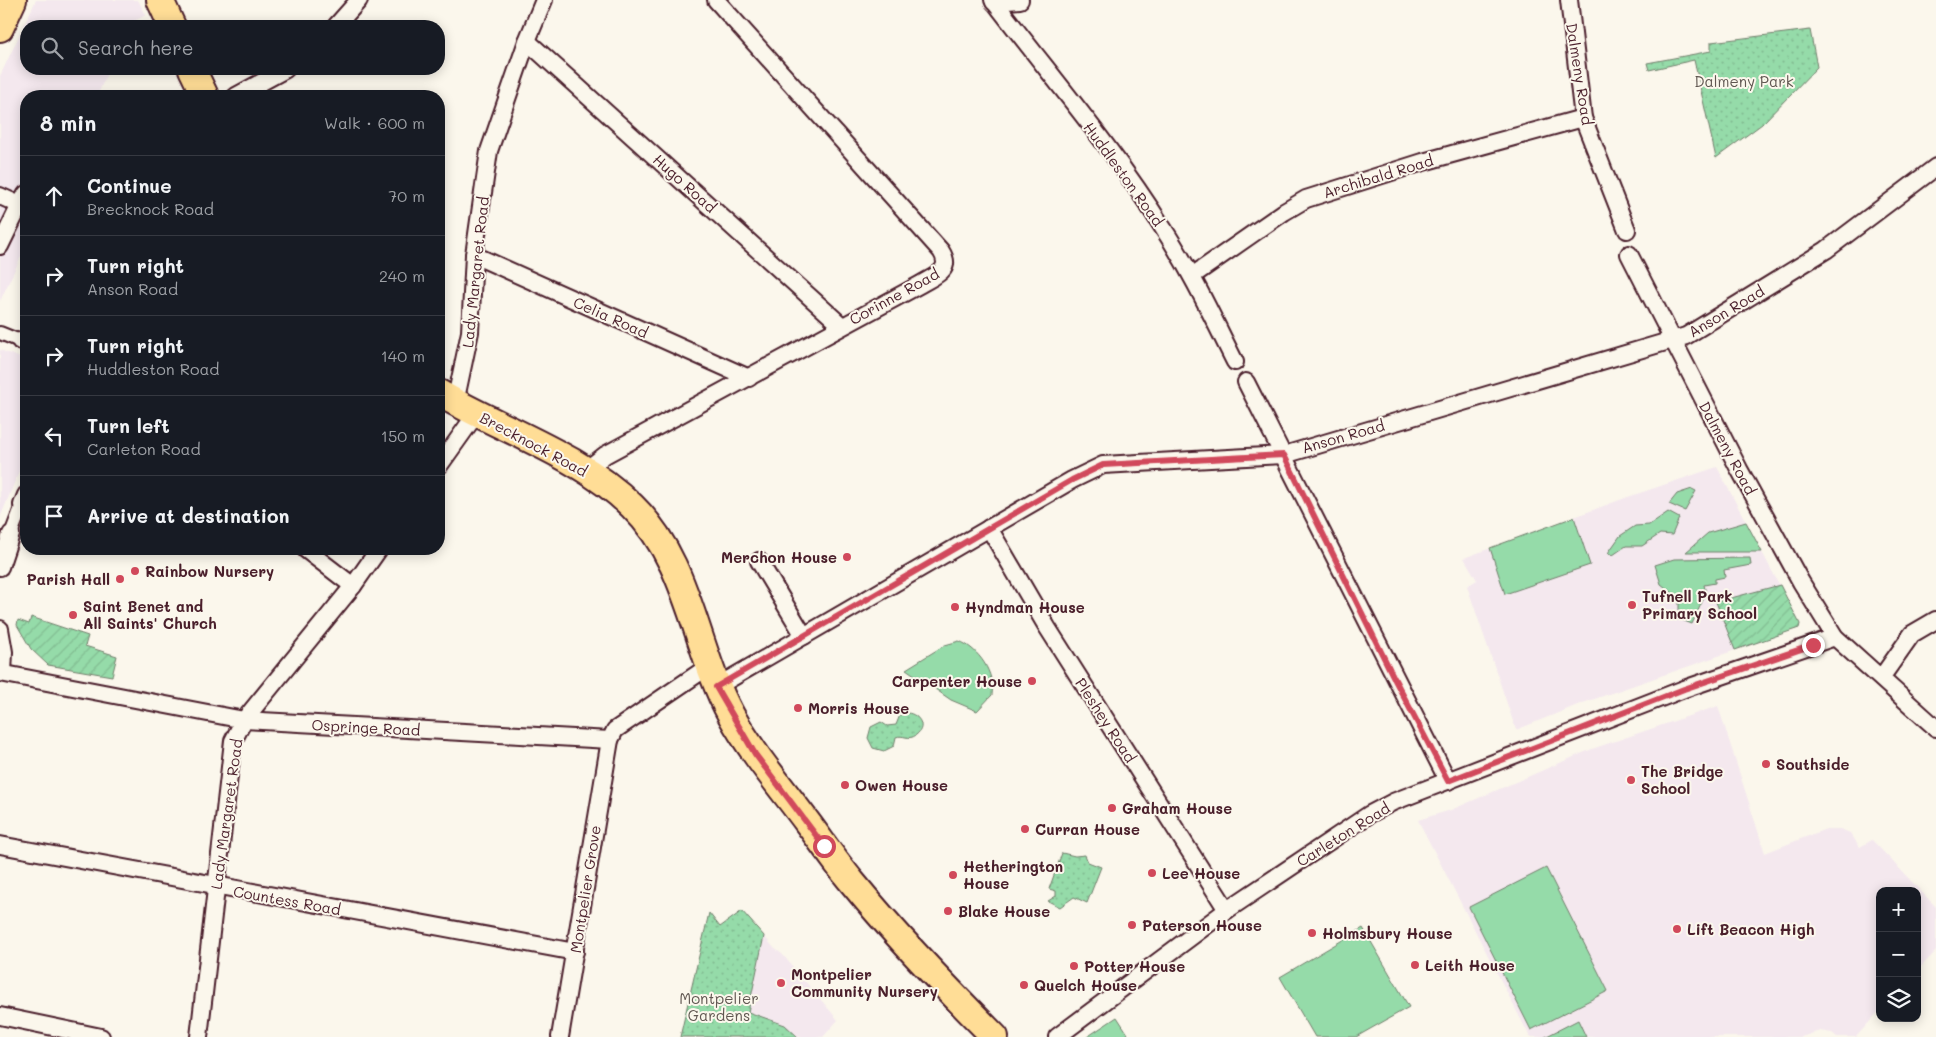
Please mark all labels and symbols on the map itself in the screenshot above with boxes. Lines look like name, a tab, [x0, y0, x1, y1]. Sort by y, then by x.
street label: Dalmeny Road	[1562, 22, 1598, 126]
park label: Dalmeny Park	[1694, 71, 1794, 91]
street label: Huddleston Road	[1079, 118, 1169, 230]
street label: Hugo Road	[649, 149, 721, 217]
street label: Archibald Road	[1321, 150, 1435, 202]
street label: Lady Margaret Road	[457, 195, 493, 349]
street label: Corinne Road	[846, 263, 942, 329]
street label: Anson Road	[1684, 280, 1768, 342]
street label: Celia Road	[570, 292, 652, 342]
street label: Dalmeny Road	[1695, 398, 1761, 498]
street label: Brecknock Road	[477, 407, 591, 481]
street label: Anson Road	[1299, 415, 1387, 457]
place label: Merchon House	[721, 547, 837, 567]
marker: Merchon House	[841, 551, 853, 563]
place label: Rainbow Nursery	[145, 561, 274, 581]
marker: Rainbow Nursery	[129, 565, 141, 577]
place label: Parish Hall	[27, 569, 110, 589]
marker: Parish Hall	[114, 573, 126, 585]
place label: Tufnell Park Primary School	[1642, 586, 1757, 623]
place label: Saint Benet and All Saints' Church	[83, 596, 217, 633]
place label: Hyndman House	[965, 597, 1085, 617]
marker: Tufnell Park Primary School	[1626, 599, 1638, 611]
marker: Hyndman House	[949, 601, 961, 613]
marker: Saint Benet and All Saints' Church	[67, 609, 79, 621]
route end	[1802, 634, 1825, 657]
place label: Carpenter House	[892, 671, 1022, 691]
street label: Pleshey Road	[1071, 674, 1141, 766]
marker: Carpenter House	[1026, 675, 1038, 687]
place label: Morris House	[808, 698, 909, 718]
marker: Morris House	[792, 702, 804, 714]
street label: Ospringe Road	[311, 714, 421, 740]
street label: Lady Margaret Road	[206, 737, 246, 891]
place label: Southside	[1776, 754, 1850, 774]
marker: Southside	[1760, 758, 1772, 770]
place label: The Bridge School	[1641, 761, 1723, 798]
marker: The Bridge School	[1625, 774, 1637, 786]
place label: Owen House	[855, 775, 948, 795]
marker: Owen House	[839, 779, 851, 791]
street label: Carleton Road	[1292, 797, 1394, 871]
place label: Graham House	[1122, 798, 1232, 818]
marker: Graham House	[1106, 802, 1118, 814]
place label: Curran House	[1035, 819, 1140, 839]
marker: Curran House	[1019, 823, 1031, 835]
street label: Montpelier Grove	[565, 824, 605, 954]
route start	[813, 835, 836, 858]
place label: Hetherington House	[963, 856, 1063, 893]
place label: Lee House	[1162, 863, 1240, 883]
marker: Lee House	[1146, 867, 1158, 879]
marker: Hetherington House	[947, 869, 959, 881]
street label: Countess Road	[232, 881, 342, 919]
place label: Blake House	[958, 901, 1050, 921]
marker: Blake House	[942, 905, 954, 917]
place label: Paterson House	[1142, 915, 1262, 935]
marker: Paterson House	[1126, 919, 1138, 931]
place label: Lift Beacon High	[1687, 919, 1815, 939]
place label: Holmsbury House	[1322, 923, 1453, 943]
marker: Lift Beacon High	[1671, 923, 1683, 935]
marker: Holmsbury House	[1306, 927, 1318, 939]
place label: Leith House	[1425, 955, 1515, 975]
place label: Potter House	[1084, 956, 1185, 976]
marker: Leith House	[1409, 959, 1421, 971]
marker: Potter House	[1068, 960, 1080, 972]
place label: Montpelier Community Nursery	[791, 964, 938, 1001]
place label: Quelch House	[1034, 975, 1137, 995]
marker: Montpelier Community Nursery	[775, 977, 787, 989]
marker: Quelch House	[1018, 979, 1030, 991]
park label: Montpelier Gardens	[679, 988, 759, 1025]

